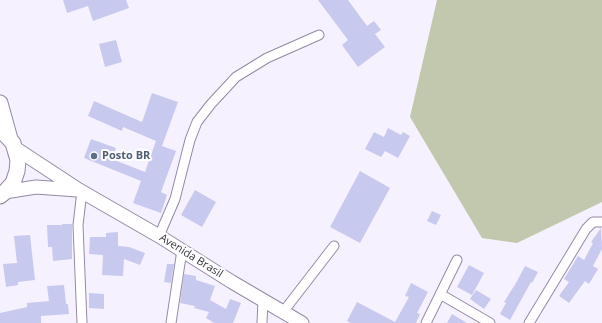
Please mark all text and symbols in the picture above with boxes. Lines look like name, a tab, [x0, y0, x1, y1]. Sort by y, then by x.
place label: Posto BR	[102, 149, 150, 163]
marker: Posto BR	[89, 151, 99, 161]
street label: Avenida Brasil	[157, 231, 225, 281]

